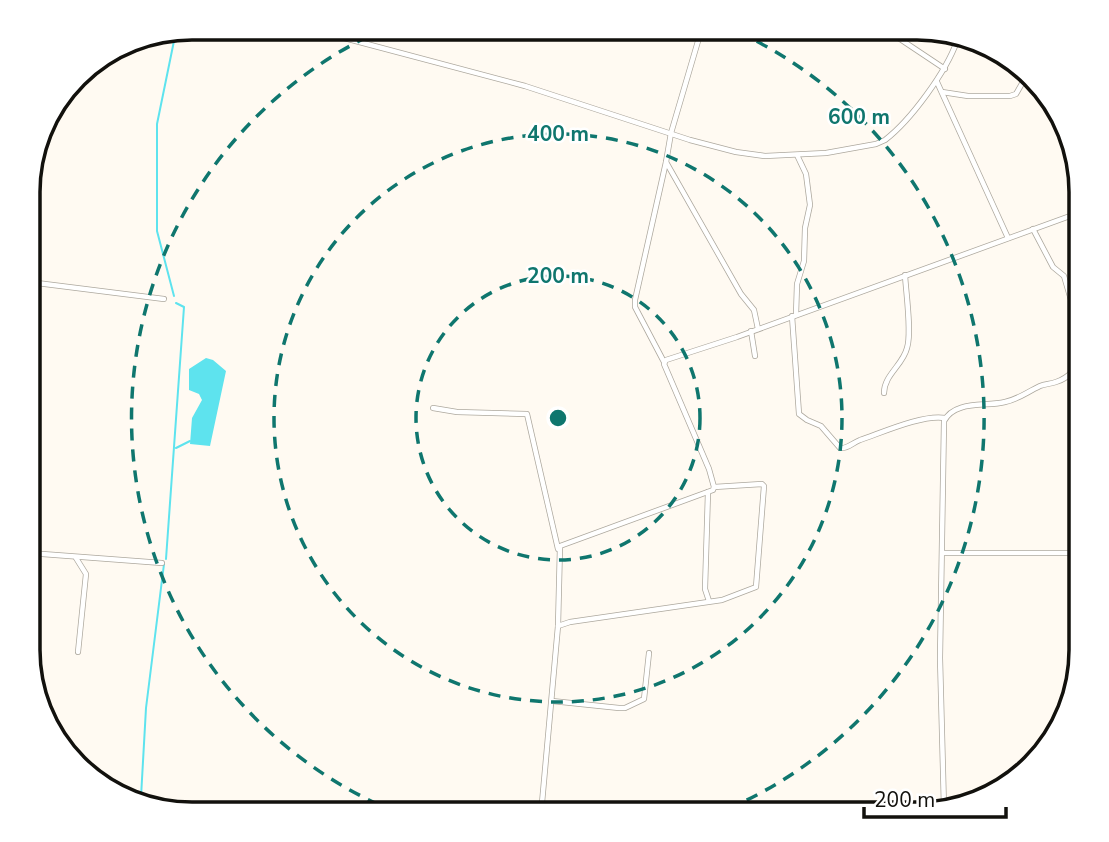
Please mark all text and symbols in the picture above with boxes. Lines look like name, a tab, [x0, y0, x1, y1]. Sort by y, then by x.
text: 600 m	[828, 103, 890, 131]
text: 400 m	[527, 120, 589, 148]
text: 200 m	[527, 262, 589, 290]
centre of rings	[546, 406, 570, 430]
scale bar	[864, 776, 1006, 820]
text: 200 m	[874, 786, 935, 814]

